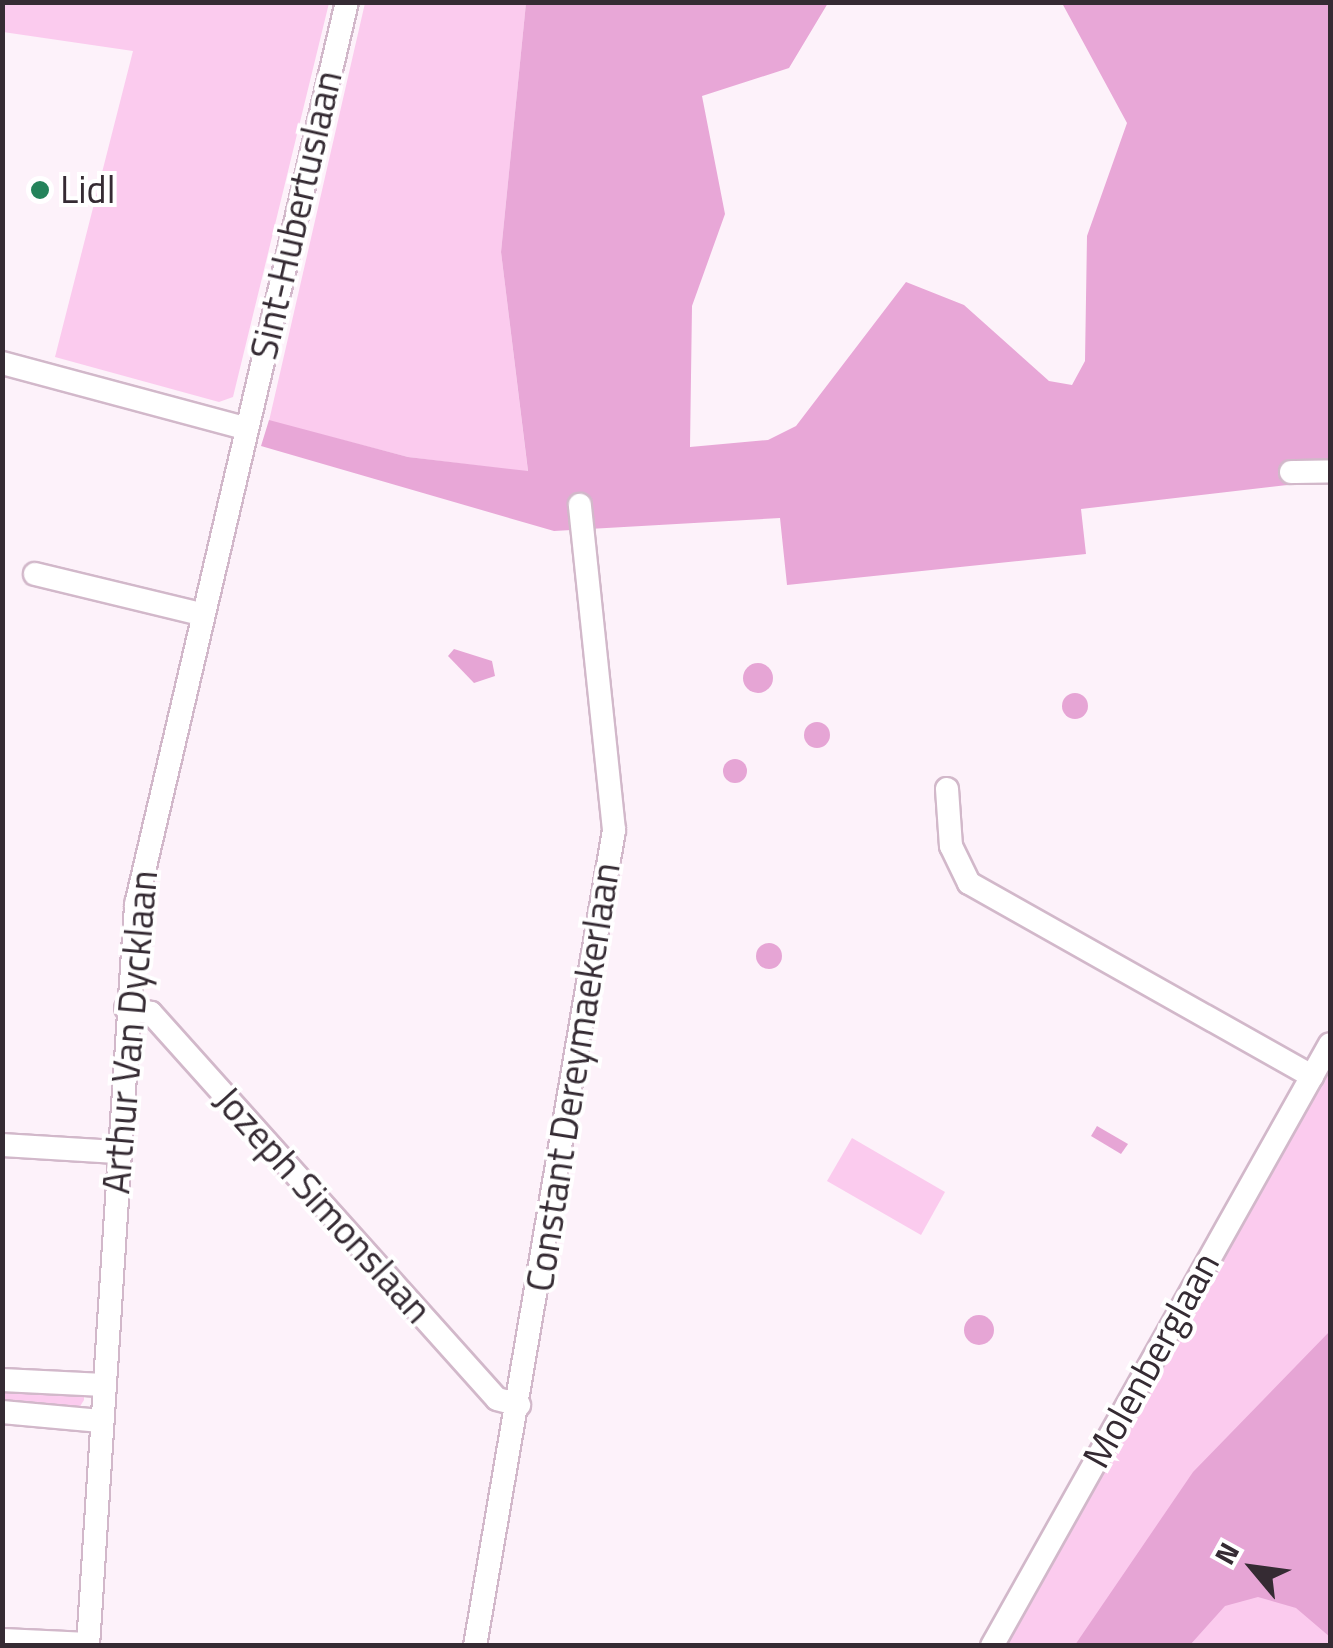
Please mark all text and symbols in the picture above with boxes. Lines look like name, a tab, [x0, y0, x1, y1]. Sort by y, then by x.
street label: Sint-Hubertuslaan	[241, 66, 351, 364]
place label: Lidl	[60, 167, 115, 213]
marker: Lidl	[29, 179, 51, 201]
street label: Constant Dereymaekerlaan	[517, 859, 629, 1295]
street label: Arthur Van Dycklaan	[93, 868, 167, 1196]
street label: Jozeph Simonslaan	[205, 1078, 441, 1332]
street label: Molenberglaan	[1073, 1244, 1229, 1476]
north arrow	[1203, 1518, 1303, 1618]
text: N	[1203, 1534, 1250, 1572]

